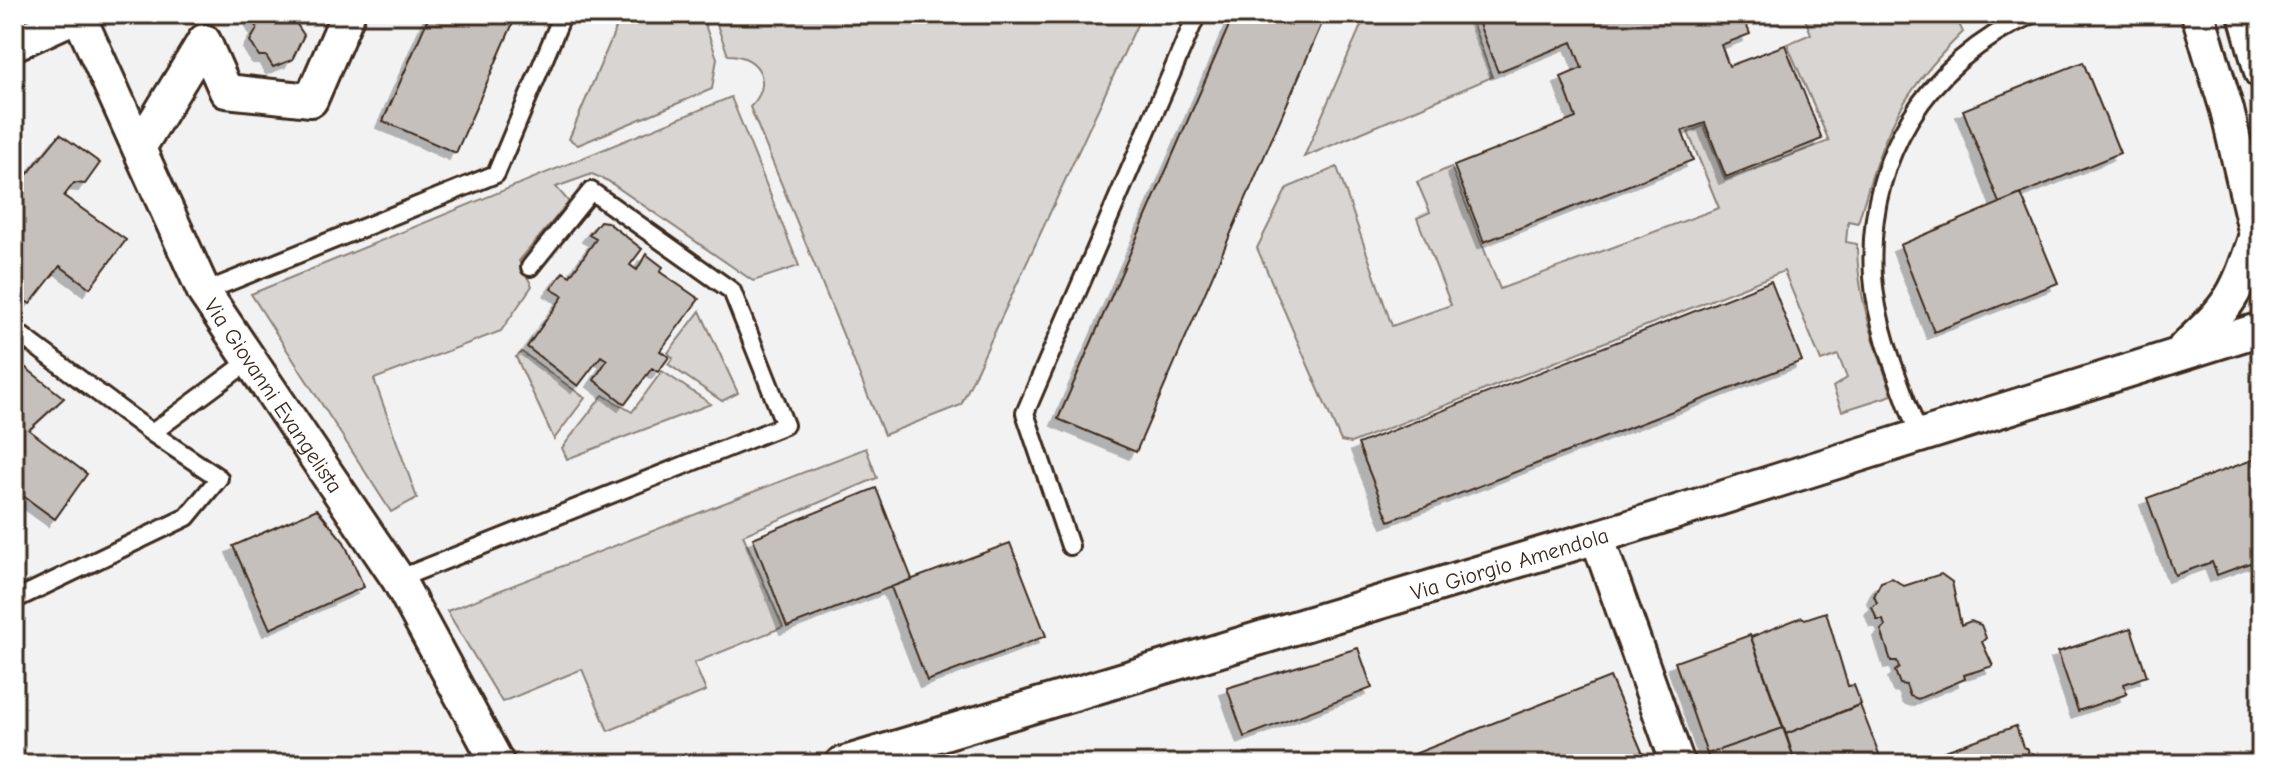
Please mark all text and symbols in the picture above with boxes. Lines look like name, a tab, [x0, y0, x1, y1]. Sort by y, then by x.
street label: Via Giovanni Evangelista	[198, 294, 348, 498]
street label: Via Giorgio Amendola	[1408, 522, 1612, 606]

